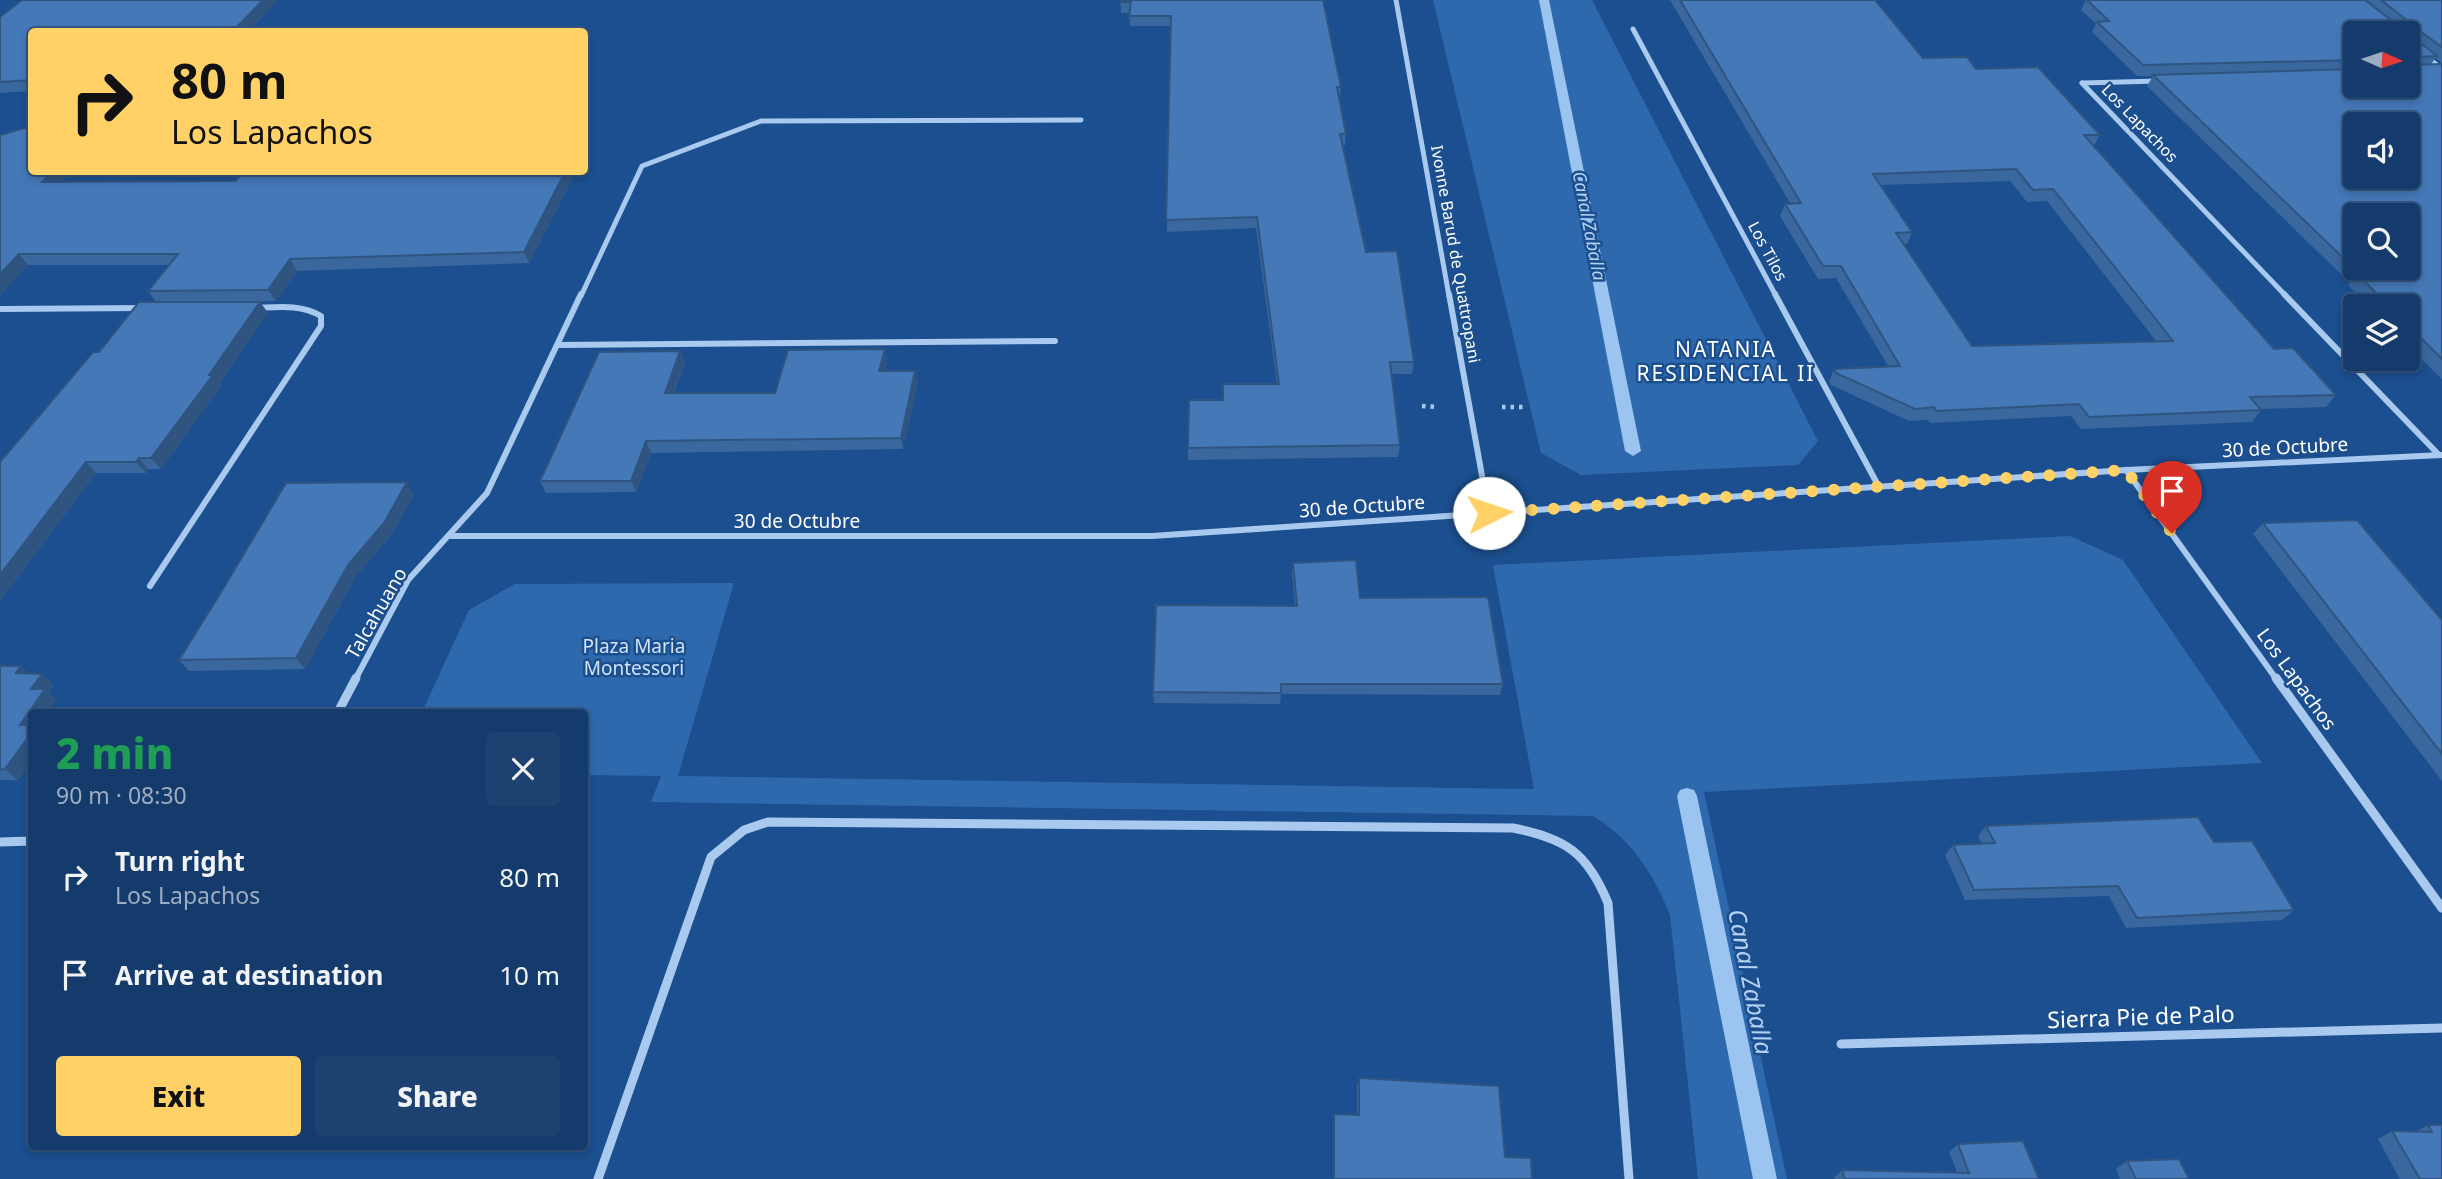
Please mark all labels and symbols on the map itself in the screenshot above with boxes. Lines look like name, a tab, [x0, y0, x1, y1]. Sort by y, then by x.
north arrow	[2343, 21, 2420, 98]
street label: Los Lapachos	[2097, 79, 2183, 167]
street label: Ivonne Barud de Quattropani	[1426, 143, 1486, 365]
water label: Canal Zaballa	[1568, 169, 1612, 282]
street label: Los Tilos	[1743, 217, 1793, 285]
district label: NATANIA RESIDENCIAL II	[1637, 335, 1815, 387]
street label: 30 de Octubre	[2221, 431, 2349, 463]
pin	[2142, 461, 2202, 533]
position arrow	[1452, 476, 1526, 550]
street label: 30 de Octubre	[1298, 489, 1426, 523]
street label: 30 de Octubre	[734, 508, 860, 534]
street label: Talcahuano	[339, 562, 413, 664]
street label: Los Lapachos	[2251, 623, 2343, 735]
park label: Plaza Maria Montessori	[583, 633, 685, 681]
water label: Canal Zaballa	[1721, 906, 1782, 1058]
street label: Sierra Pie de Palo	[2047, 997, 2235, 1035]

